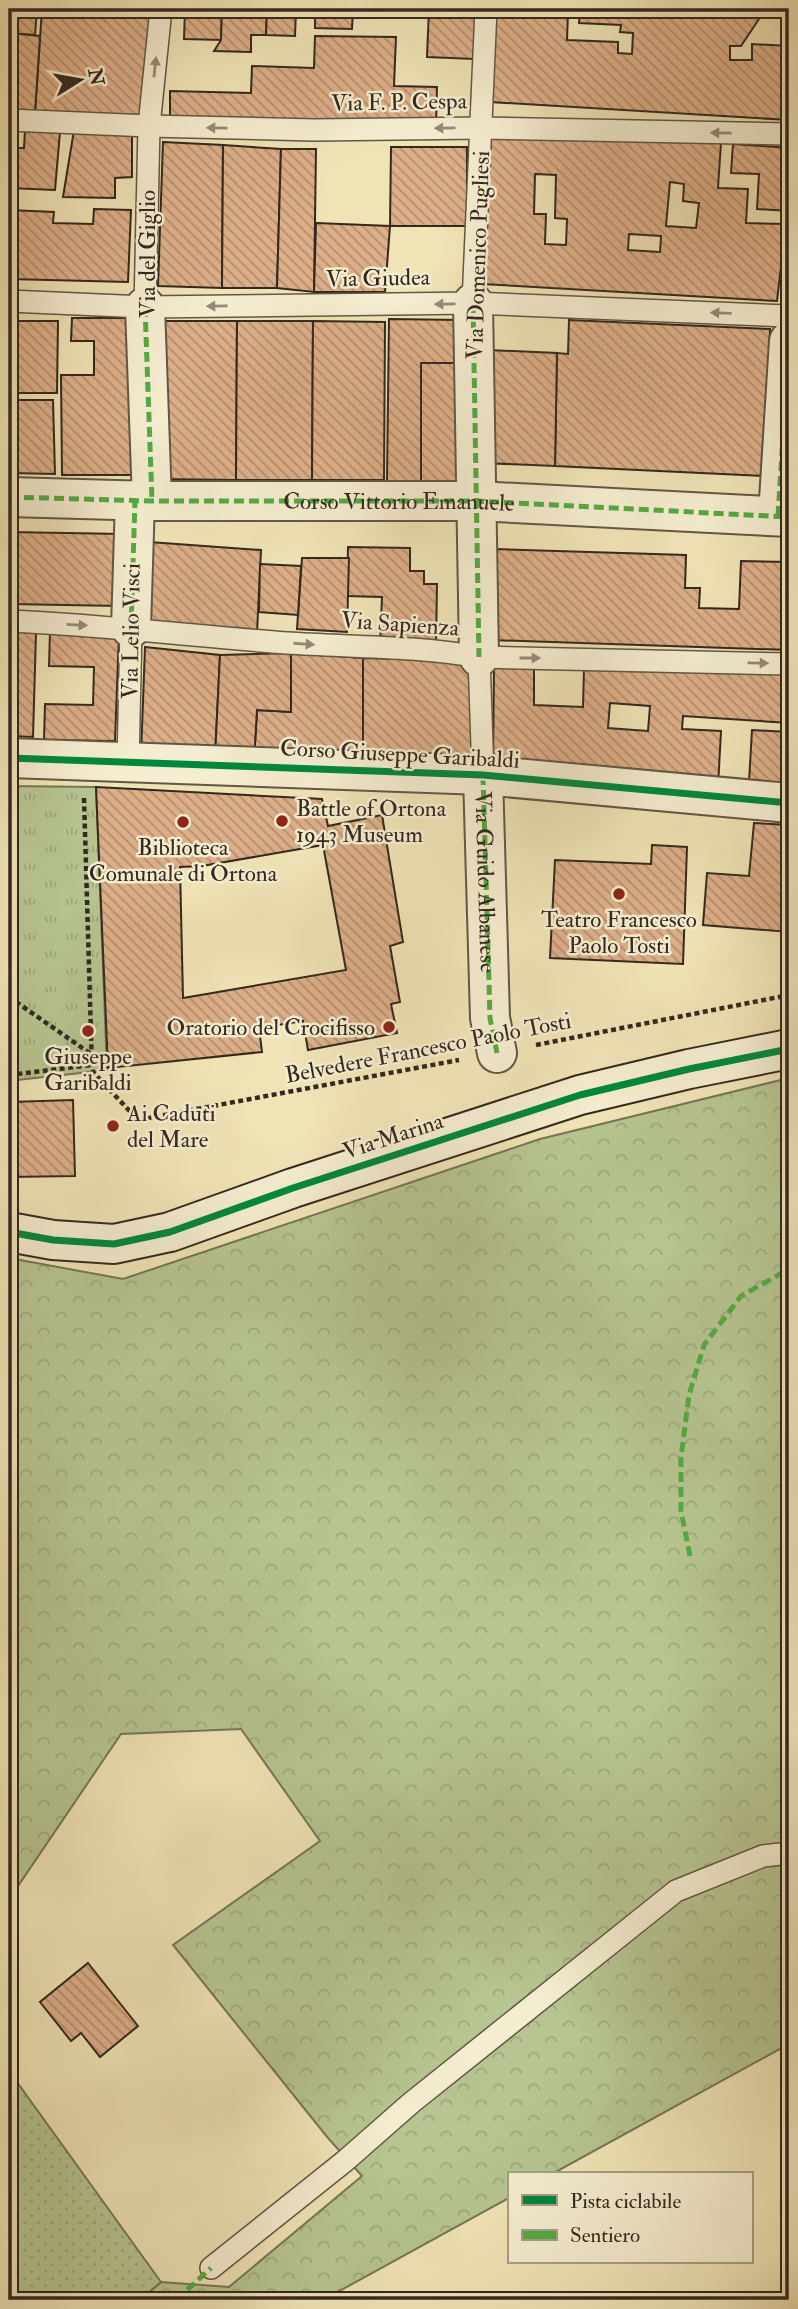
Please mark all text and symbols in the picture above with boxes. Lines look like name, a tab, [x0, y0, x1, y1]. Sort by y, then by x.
north arrow	[46, 46, 116, 116]
one-way arrow	[150, 56, 161, 78]
text: N	[82, 65, 109, 89]
street label: Via F. P. Cespa	[331, 86, 468, 119]
one-way arrow	[206, 122, 228, 133]
one-way arrow	[433, 122, 455, 134]
one-way arrow	[710, 127, 732, 138]
street label: Via Domenico Pugliesi	[460, 150, 496, 360]
street label: Via del Giglio	[133, 190, 162, 318]
street label: Via Giudea	[326, 263, 431, 293]
one-way arrow	[434, 298, 456, 310]
one-way arrow	[206, 300, 228, 312]
one-way arrow	[710, 308, 732, 319]
street label: Corso Vittorio Emanuele	[283, 487, 516, 517]
street label: Via Lelio Visci	[115, 563, 147, 699]
street label: Via Sapienza	[340, 605, 461, 644]
one-way arrow	[66, 620, 88, 631]
one-way arrow	[293, 639, 315, 650]
one-way arrow	[519, 652, 541, 664]
one-way arrow	[747, 657, 769, 669]
street label: Corso Giuseppe Garibaldi	[279, 733, 521, 776]
street label: Via Guido Albanese	[469, 791, 503, 973]
place label: Battle of Ortona 1943 Museum	[296, 794, 447, 849]
marker: Battle of Ortona 1943 Museum	[274, 813, 290, 829]
marker: Biblioteca Comunale di Ortona	[175, 814, 191, 830]
place label: Biblioteca Comunale di Ortona	[89, 833, 278, 888]
marker: Teatro Francesco Paolo Tosti	[611, 886, 627, 902]
place label: Teatro Francesco Paolo Tosti	[541, 905, 697, 960]
street label: Belvedere Francesco Paolo Tosti	[282, 1006, 574, 1090]
place label: Oratorio del Crocifisso	[167, 1013, 375, 1042]
marker: Oratorio del Crocifisso	[381, 1019, 397, 1035]
marker: Giuseppe Garibaldi	[80, 1023, 96, 1039]
place label: Giuseppe Garibaldi	[44, 1042, 132, 1097]
place label: Ai Caduti del Mare	[126, 1099, 216, 1154]
street label: Via Marina	[339, 1106, 448, 1166]
marker: Ai Caduti del Mare	[105, 1118, 121, 1134]
legend	[508, 2172, 752, 2264]
text: Pista ciclabile	[570, 2188, 681, 2215]
text: Sentiero	[570, 2222, 640, 2249]

